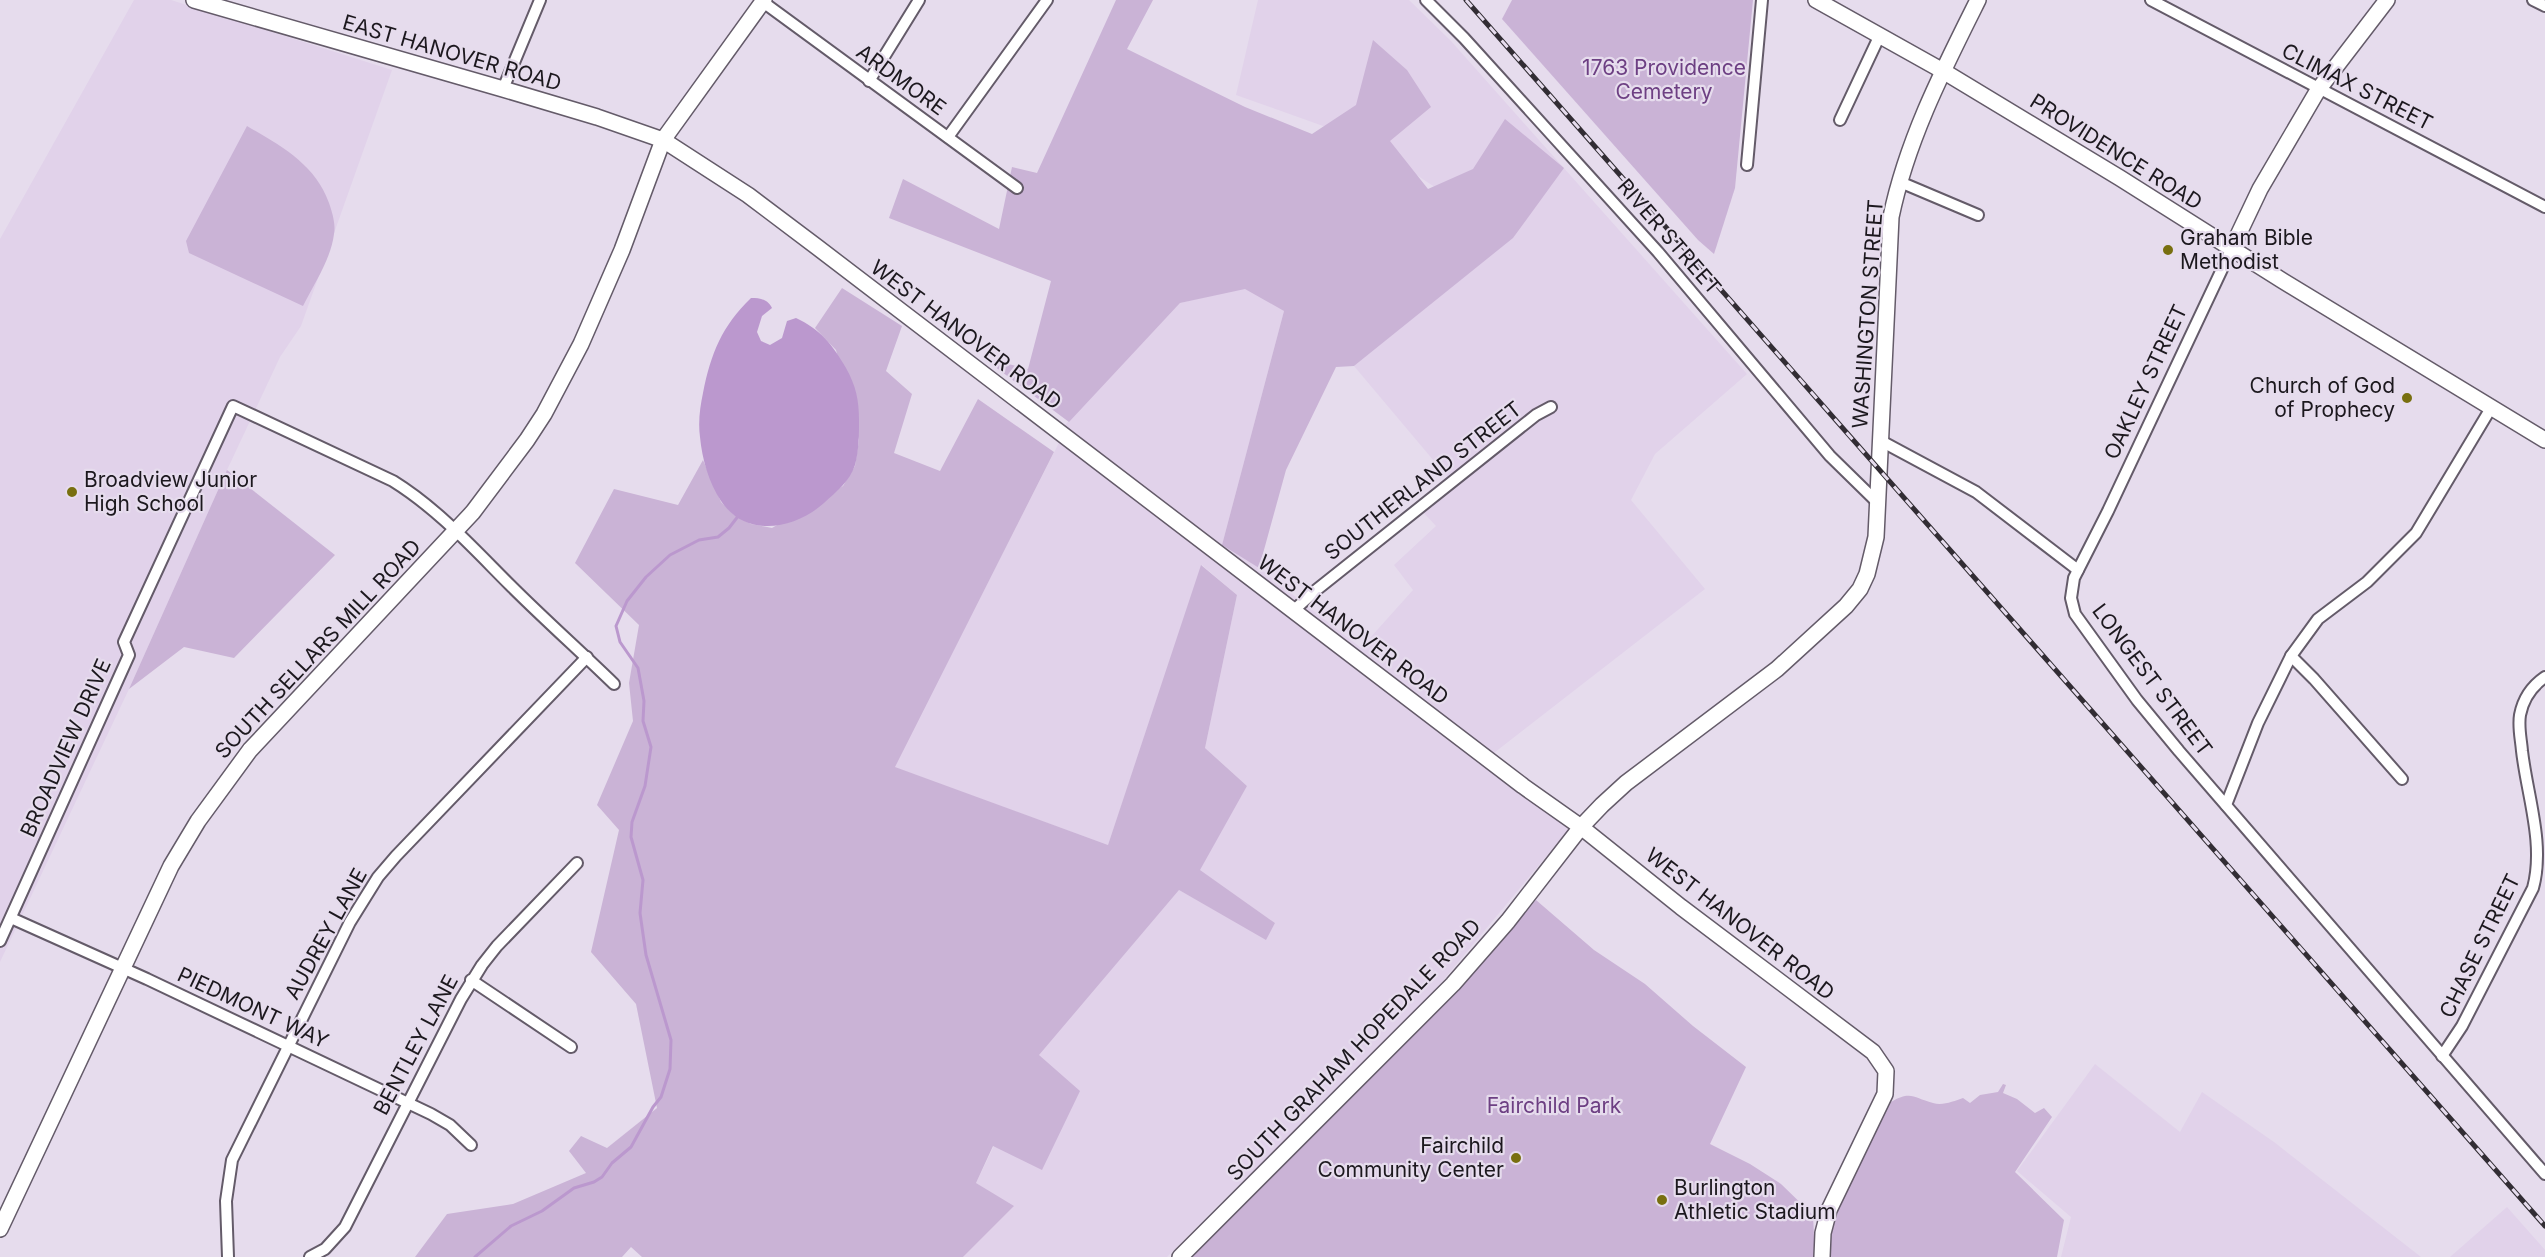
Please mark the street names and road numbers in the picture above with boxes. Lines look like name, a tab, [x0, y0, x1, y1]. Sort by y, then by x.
street label: EAST HANOVER ROAD	[340, 9, 564, 96]
street label: CLIMAX STREET	[2278, 38, 2437, 135]
street label: ARDMORE	[852, 39, 951, 120]
street label: PROVIDENCE ROAD	[2026, 88, 2207, 215]
street label: RIVER STREET	[1612, 174, 1726, 300]
street label: WASHINGTON STREET	[1847, 199, 1888, 429]
street label: WEST HANOVER ROAD	[866, 255, 1067, 415]
street label: OAKLEY STREET	[2099, 300, 2192, 463]
street label: SOUTHERLAND STREET	[1319, 396, 1526, 565]
street label: SOUTH SELLARS MILL ROAD	[210, 534, 426, 763]
street label: WEST HANOVER ROAD	[1253, 550, 1454, 710]
street label: LONGEST STREET	[2087, 599, 2218, 761]
street label: BROADVIEW DRIVE	[15, 655, 116, 841]
street label: WEST HANOVER ROAD	[1641, 842, 1840, 1005]
street label: AUDREY LANE	[279, 864, 372, 1004]
street label: CHASE STREET	[2434, 870, 2525, 1022]
street label: SOUTH GRAHAM HOPEDALE ROAD	[1222, 914, 1486, 1186]
street label: PIEDMONT WAY	[174, 962, 333, 1053]
street label: BENTLEY LANE	[368, 970, 463, 1119]

